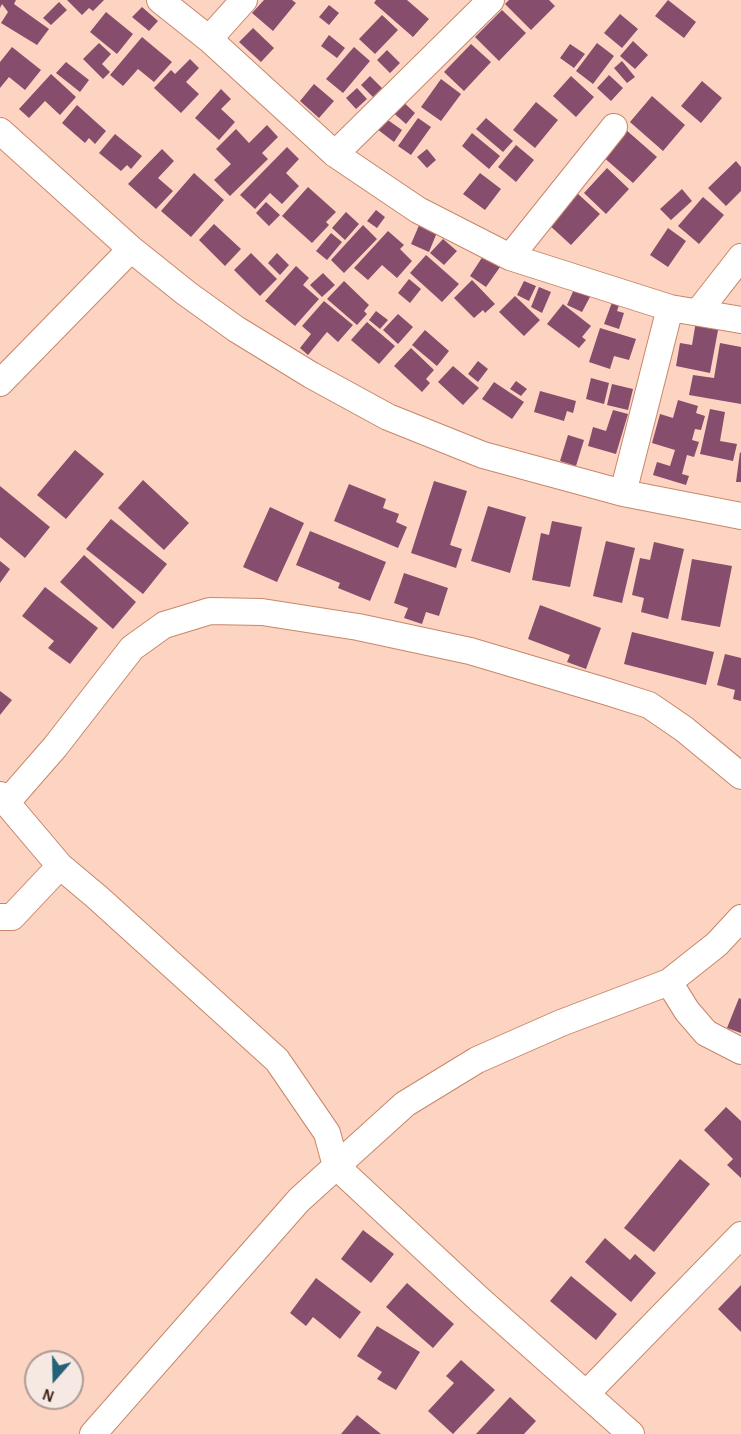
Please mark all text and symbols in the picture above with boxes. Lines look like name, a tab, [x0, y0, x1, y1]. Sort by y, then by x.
north arrow	[24, 1350, 84, 1410]
text: N	[41, 1386, 56, 1404]

